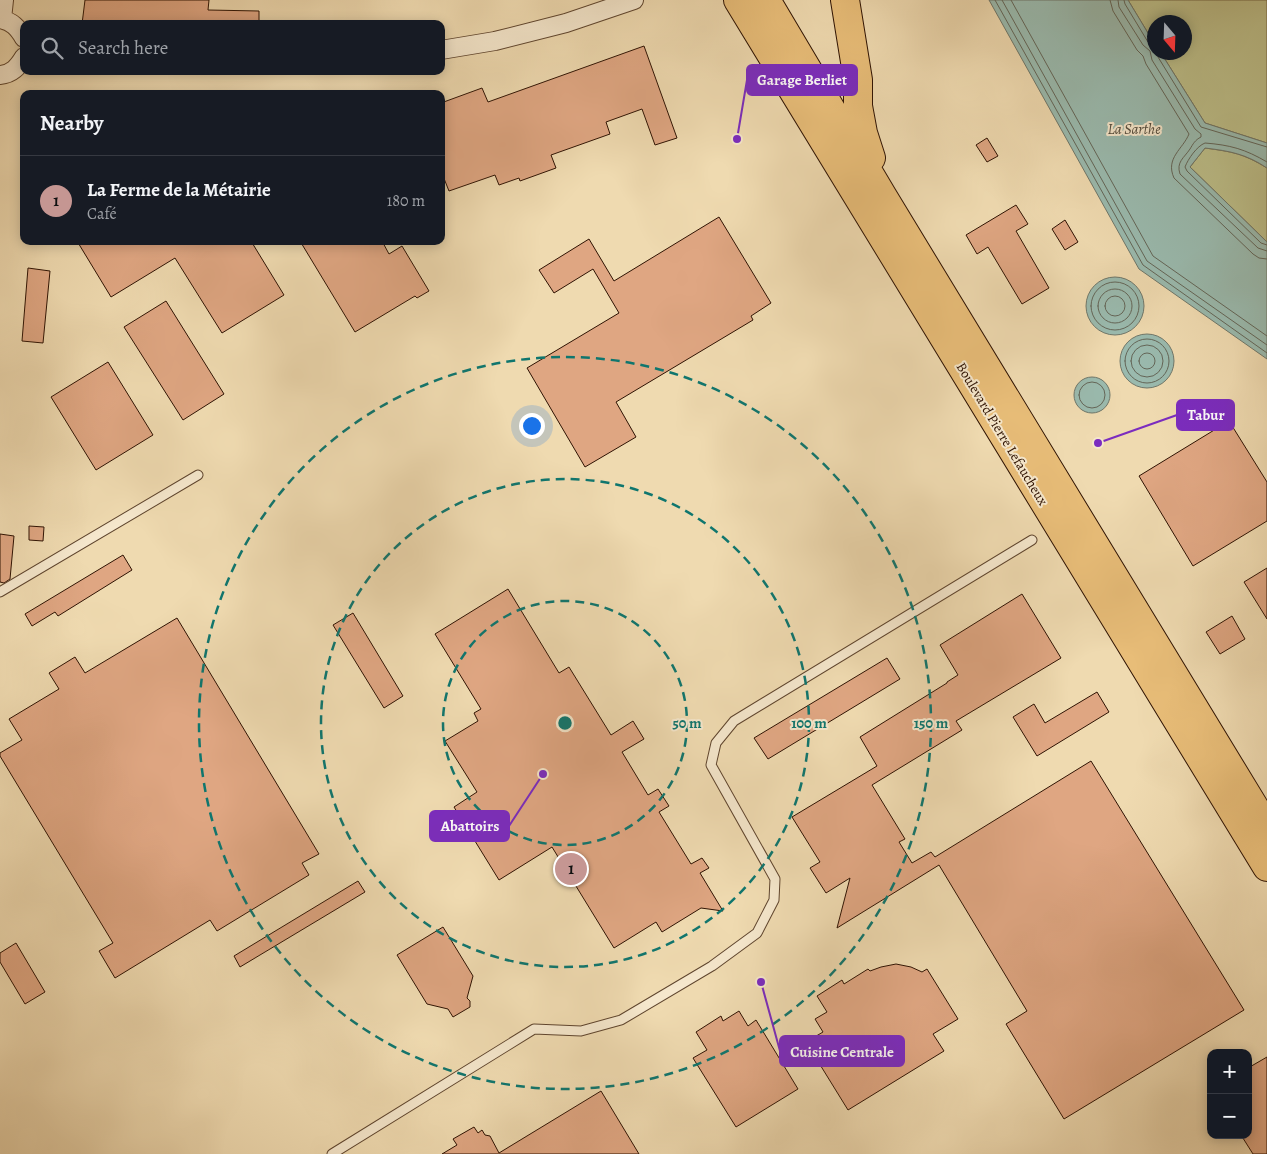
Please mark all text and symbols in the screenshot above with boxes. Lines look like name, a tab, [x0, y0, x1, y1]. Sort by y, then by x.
north arrow	[1147, 15, 1192, 60]
search box	[20, 20, 445, 75]
icon: search	[38, 34, 66, 62]
text: Search here	[78, 35, 168, 61]
callout: Garage Berliet	[747, 65, 857, 95]
text: Garage Berliet	[757, 70, 847, 90]
text: Nearby	[40, 109, 103, 137]
water label: La Sarthe	[1107, 119, 1161, 139]
text: La Ferme de la Métairie	[87, 177, 271, 203]
text: 1	[53, 190, 59, 212]
text: 180 m	[387, 190, 425, 212]
text: Café	[87, 203, 117, 225]
street label: Boulevard Pierre Lefaucheux	[952, 359, 1052, 509]
callout: Tabur	[1177, 400, 1234, 430]
text: Tabur	[1187, 405, 1225, 425]
your location	[519, 413, 545, 439]
text: 50 m	[672, 713, 702, 733]
text: 100 m	[791, 713, 827, 733]
text: 150 m	[914, 713, 949, 733]
centre of rings	[556, 714, 574, 732]
callout: Abattoirs	[430, 811, 509, 841]
text: Abattoirs	[440, 816, 499, 836]
pin: 1	[555, 850, 587, 888]
callout: Cuisine Centrale	[780, 1036, 904, 1066]
text: Cuisine Centrale	[790, 1042, 894, 1062]
map controls	[1207, 1049, 1252, 1139]
button: +	[1207, 1049, 1252, 1094]
button: −	[1207, 1094, 1252, 1139]

